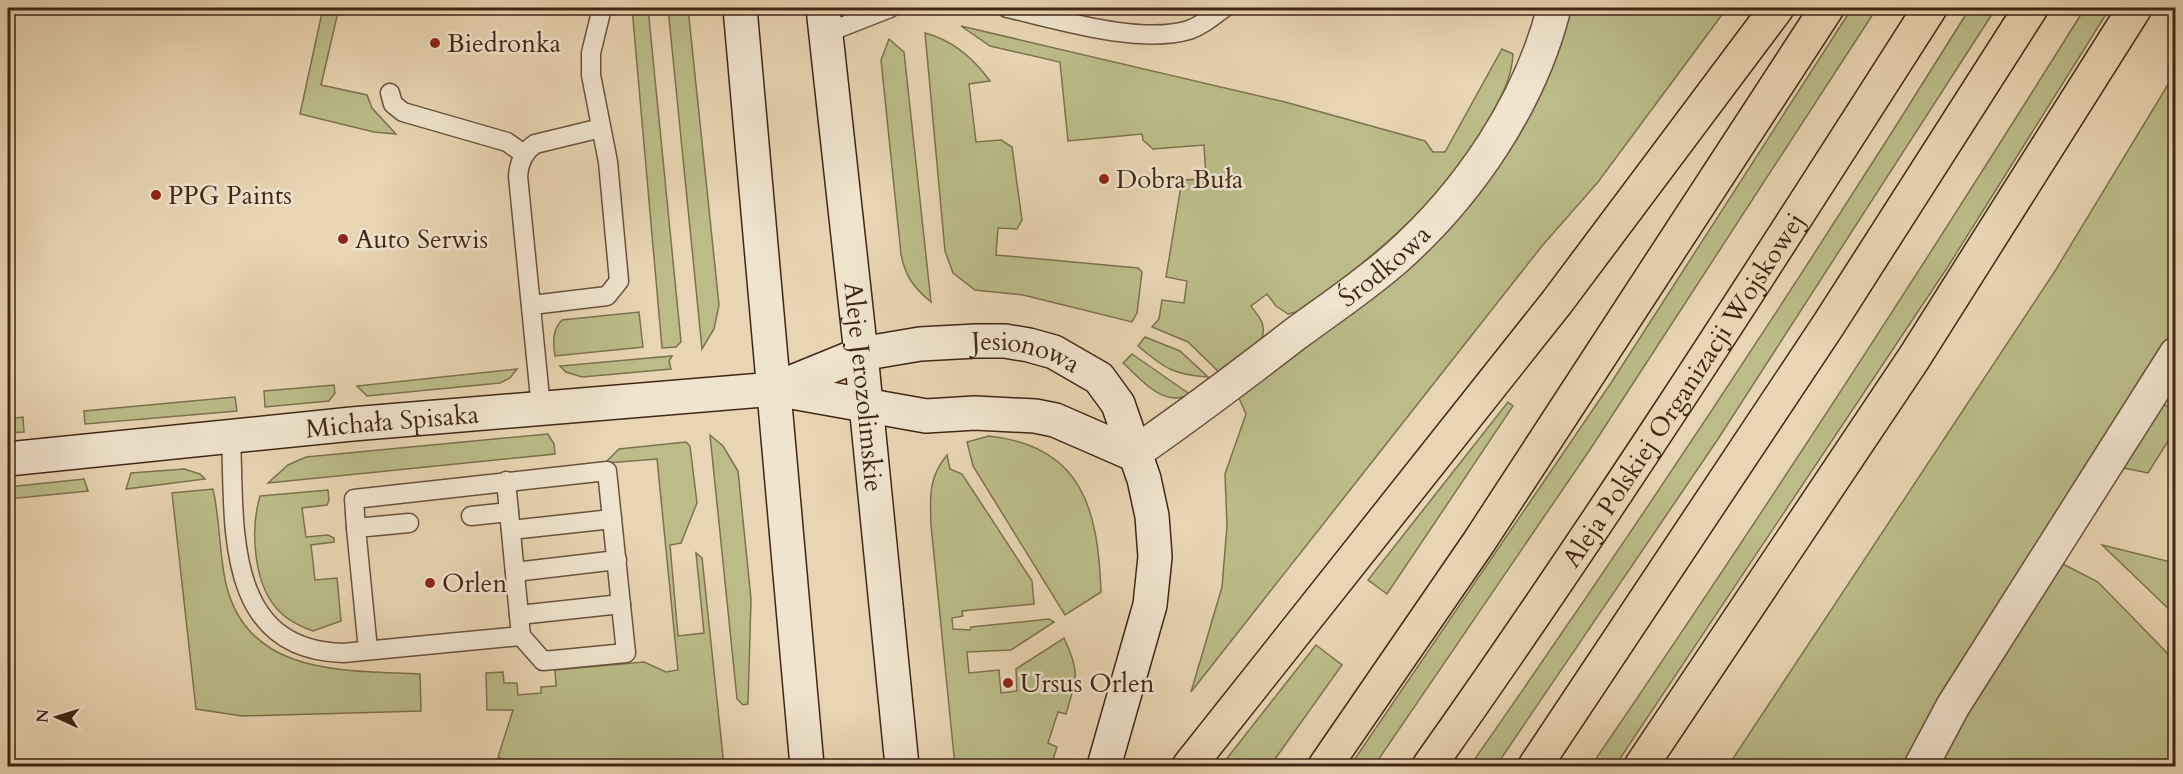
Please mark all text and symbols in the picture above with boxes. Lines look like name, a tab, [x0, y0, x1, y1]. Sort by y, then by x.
place label: Biedronka	[447, 26, 561, 61]
marker: Biedronka	[428, 36, 442, 50]
place label: Dobra Buła	[1116, 162, 1243, 197]
marker: Dobra Buła	[1097, 172, 1111, 186]
place label: PPG Paints	[168, 178, 292, 213]
marker: PPG Paints	[149, 188, 163, 202]
street label: Aleja Polskiej Organizacji Wojskowej	[1554, 206, 1812, 574]
street label: Środkowa	[1331, 217, 1438, 315]
place label: Auto Serwis	[355, 222, 488, 257]
marker: Auto Serwis	[336, 232, 350, 246]
street label: Aleje Jerozolimskie	[836, 280, 892, 493]
street label: Jesionowa	[966, 323, 1087, 381]
street label: Michała Spisaka	[304, 396, 480, 446]
place label: Orlen	[442, 566, 507, 601]
marker: Orlen	[423, 576, 437, 590]
place label: Ursus Orlen	[1020, 666, 1155, 701]
marker: Ursus Orlen	[1001, 676, 1015, 690]
north arrow	[27, 687, 87, 747]
text: N	[32, 708, 54, 724]

